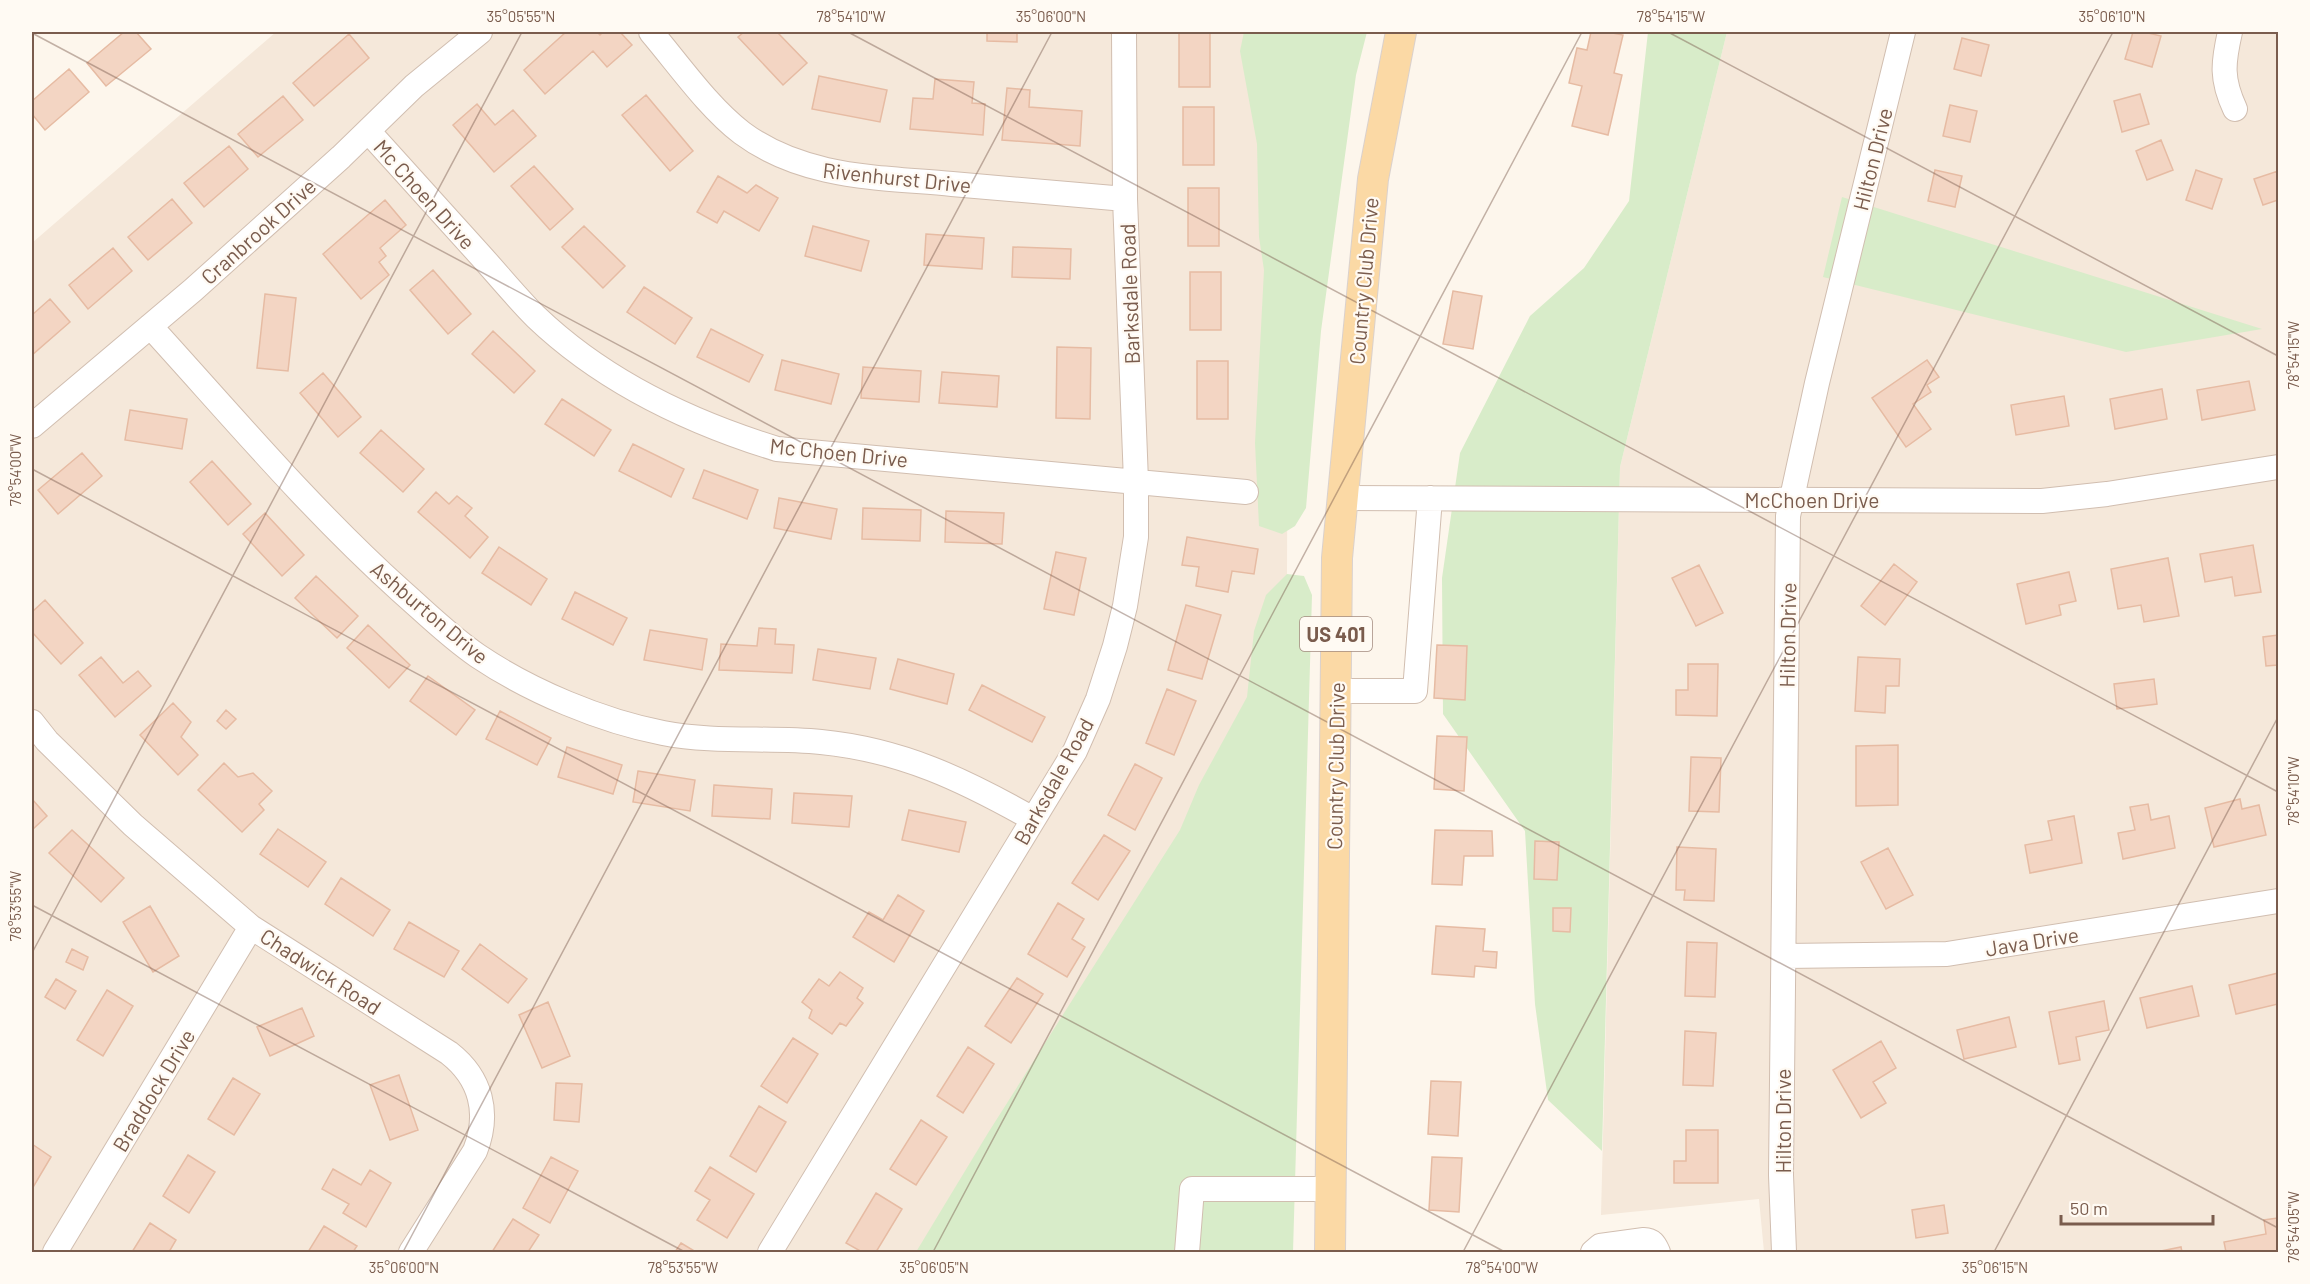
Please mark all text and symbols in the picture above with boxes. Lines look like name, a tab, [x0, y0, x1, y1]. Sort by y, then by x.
text: 35°05'55"N	[487, 7, 555, 25]
text: 78°54'10"W	[816, 7, 886, 25]
text: 35°06'00"N	[1016, 7, 1086, 25]
text: 78°54'15"W	[1637, 7, 1705, 25]
text: 35°06'10"N	[2078, 7, 2146, 25]
street label: Hilton Drive	[1847, 105, 1897, 213]
street label: Mc Choen Drive	[369, 134, 481, 254]
street label: Rivenhurst Drive	[822, 157, 972, 197]
street label: Cranbrook Drive	[195, 173, 321, 289]
street label: Country Club Drive	[1343, 196, 1383, 366]
street label: Barksdale Road	[1114, 223, 1144, 365]
text: 78°54'15"W	[2284, 321, 2302, 389]
street label: Mc Choen Drive	[769, 432, 909, 472]
text: 78°54'00"W	[6, 434, 24, 506]
street label: McChoen Drive	[1745, 487, 1879, 512]
street label: Ashburton Drive	[366, 556, 494, 668]
street label: Hilton Drive	[1774, 582, 1800, 688]
road number: US 401	[1300, 617, 1372, 651]
street label: Country Club Drive	[1321, 682, 1349, 850]
street label: Barksdale Road	[1008, 713, 1098, 849]
text: 78°54'10"W	[2284, 756, 2302, 826]
text: 78°53'55"W	[6, 871, 24, 941]
street label: Java Drive	[1984, 921, 2080, 961]
street label: Chadwick Road	[256, 923, 386, 1019]
street label: Braddock Drive	[107, 1024, 199, 1156]
street label: Hilton Drive	[1770, 1069, 1795, 1174]
scale bar	[2061, 1188, 2212, 1226]
text: 78°54'05"W	[2284, 1191, 2302, 1263]
text: 50 m	[2070, 1197, 2108, 1219]
text: 35°06'00"N	[369, 1258, 439, 1276]
text: 78°53'55"W	[648, 1258, 718, 1276]
text: 35°06'05"N	[899, 1258, 969, 1276]
text: 78°54'00"W	[1466, 1258, 1538, 1276]
text: 35°06'15"N	[1962, 1258, 2028, 1276]

